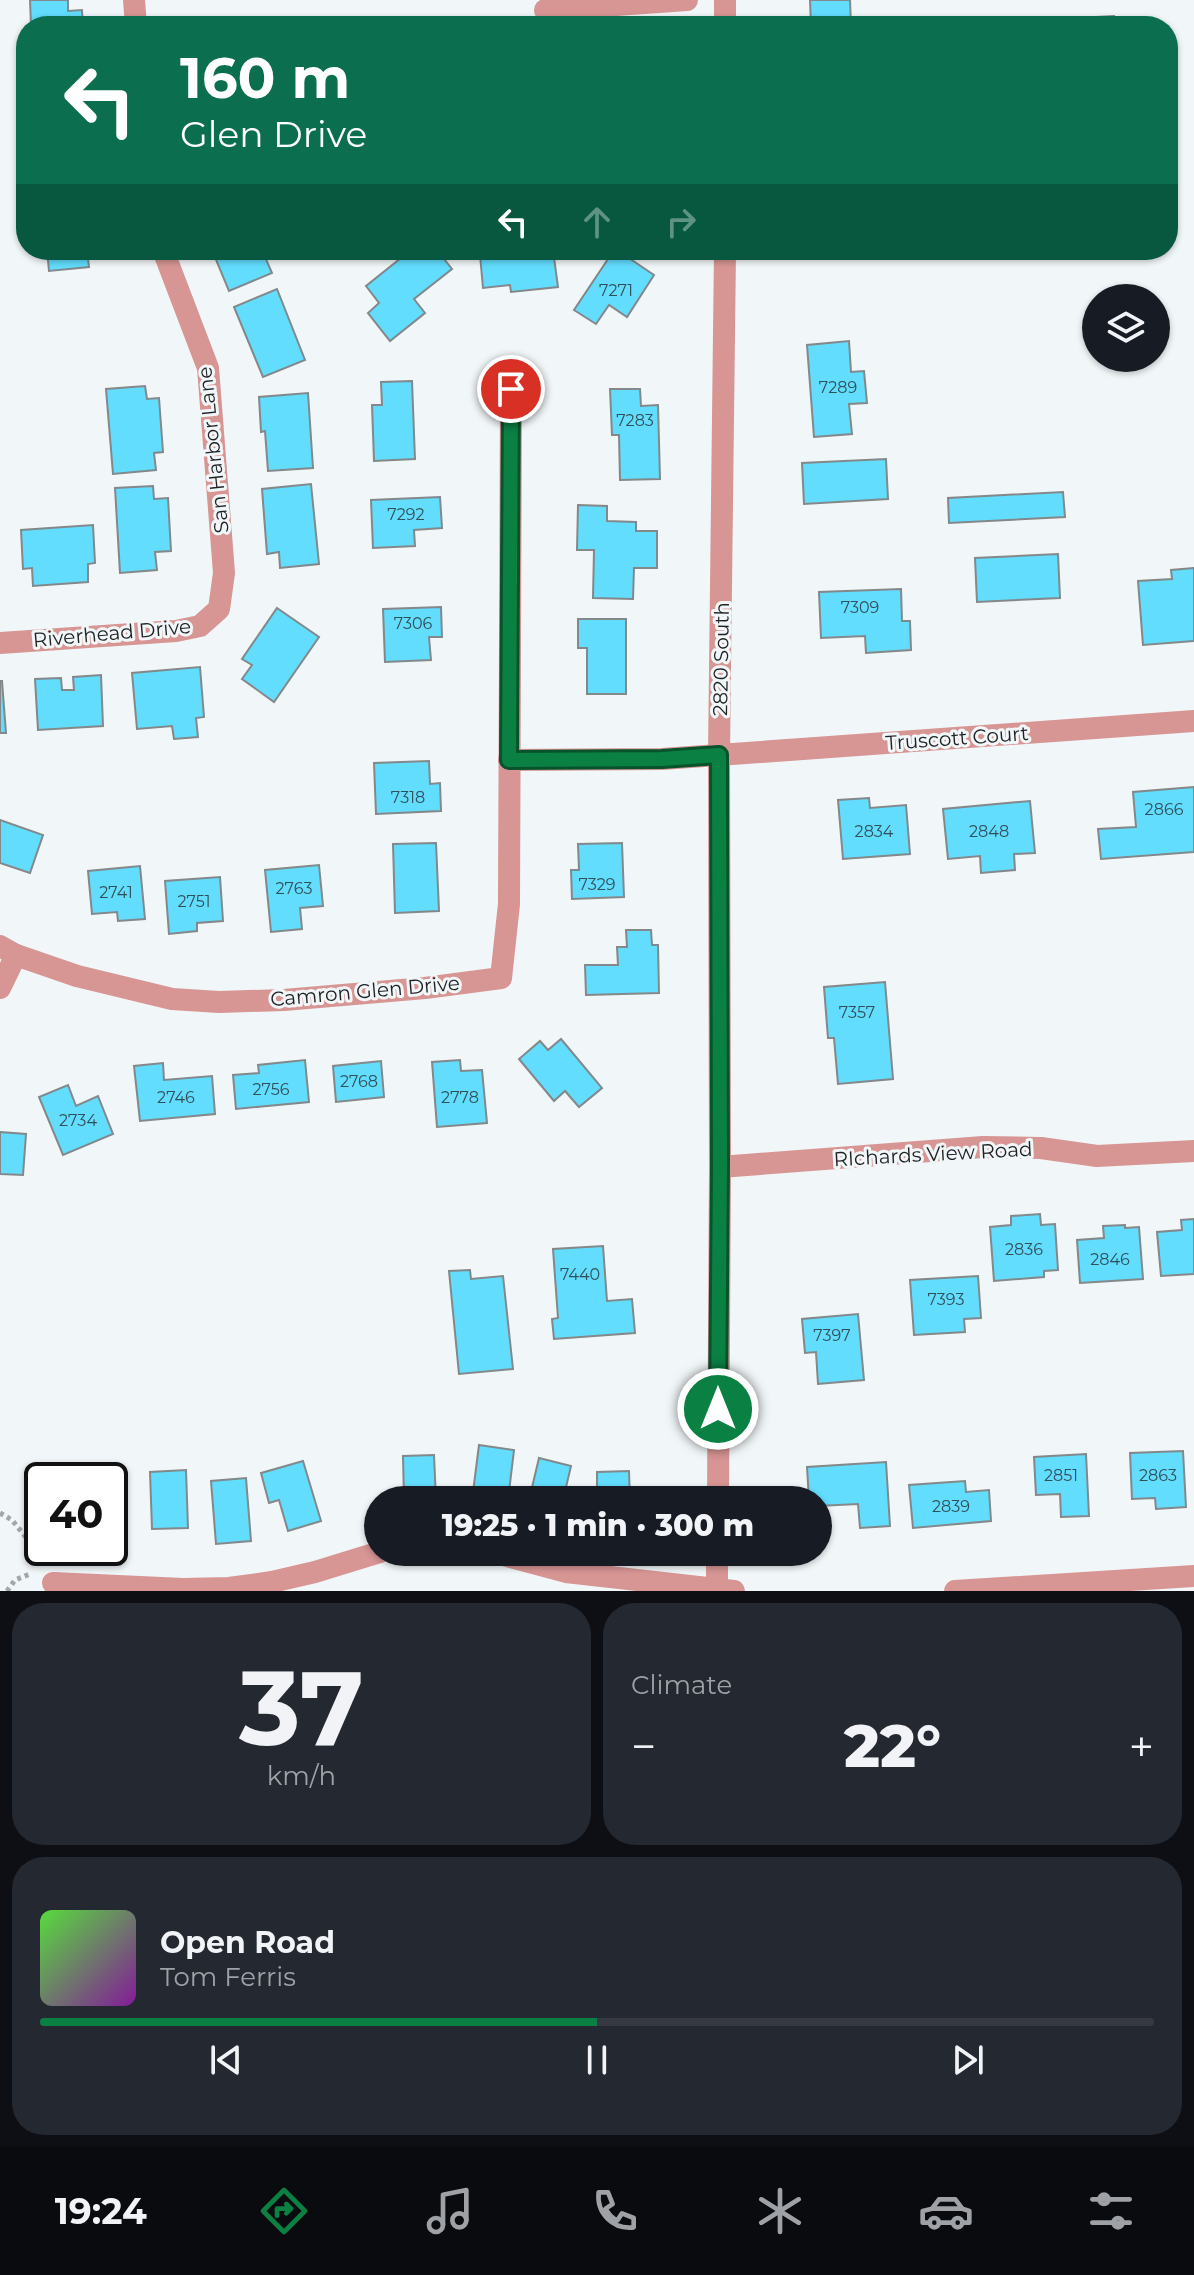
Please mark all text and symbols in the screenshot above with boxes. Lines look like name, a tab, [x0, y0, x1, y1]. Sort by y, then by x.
text: 160 m	[180, 44, 350, 112]
icon: left	[48, 48, 152, 152]
text: Glen Drive	[180, 112, 367, 156]
icon: left	[491, 200, 535, 244]
icon: ahead	[575, 200, 619, 244]
icon: right	[659, 200, 703, 244]
house number: 7271	[599, 281, 633, 300]
map controls	[1082, 284, 1170, 372]
button: layers	[1082, 284, 1170, 372]
pin	[477, 355, 545, 423]
street label: San Harbor Lane	[192, 366, 234, 534]
icon: arrive	[489, 367, 533, 411]
house number: 7289	[819, 378, 857, 397]
house number: 7283	[616, 411, 654, 430]
house number: 7292	[387, 505, 425, 524]
house number: 7309	[841, 598, 879, 617]
street label: 2820 South	[708, 602, 734, 716]
street label: Riverhead Drive	[32, 614, 192, 652]
house number: 7306	[394, 614, 433, 633]
street label: Truscott Court	[885, 721, 1029, 755]
house number: 7318	[391, 788, 425, 807]
house number: 2866	[1145, 800, 1184, 819]
house number: 2834	[855, 822, 894, 841]
house number: 2848	[969, 822, 1009, 841]
house number: 7329	[578, 875, 616, 894]
house number: 2763	[276, 879, 312, 898]
house number: 2741	[99, 883, 133, 902]
house number: 2751	[177, 892, 211, 911]
street label: Camron Glen Drive	[269, 971, 461, 1011]
house number: 7357	[839, 1003, 875, 1022]
house number: 2768	[340, 1072, 378, 1091]
house number: 2756	[253, 1080, 290, 1099]
house number: 2746	[157, 1088, 195, 1107]
house number: 2778	[441, 1088, 479, 1107]
house number: 2734	[59, 1111, 97, 1130]
street label: RIchards View Road	[833, 1137, 1033, 1171]
house number: 2836	[1005, 1240, 1043, 1259]
house number: 2846	[1090, 1250, 1130, 1269]
house number: 7440	[560, 1265, 600, 1284]
house number: 7393	[928, 1290, 964, 1309]
house number: 7397	[813, 1326, 851, 1345]
position arrow	[676, 1367, 760, 1451]
speed limit sign: 40	[24, 1462, 128, 1566]
house number: 2851	[1044, 1466, 1078, 1485]
house number: 2863	[1139, 1466, 1177, 1485]
house number: 2839	[932, 1497, 970, 1516]
text: 19:25 · 1 min · 300 m	[442, 1507, 754, 1544]
text: 37	[239, 1644, 364, 1771]
text: Climate	[631, 1669, 732, 1701]
text: 22°	[844, 1709, 941, 1782]
text: −	[631, 1719, 656, 1773]
text: +	[1129, 1719, 1154, 1773]
text: km/h	[267, 1760, 336, 1792]
text: Open Road	[160, 1924, 335, 1961]
text: Tom Ferris	[160, 1961, 296, 1993]
icon: previous	[204, 2038, 248, 2082]
icon: pause	[575, 2038, 619, 2082]
icon: next	[946, 2038, 990, 2082]
icon: directions	[256, 2183, 312, 2239]
icon: music	[422, 2183, 478, 2239]
icon: phone	[587, 2183, 643, 2239]
icon: climate	[752, 2183, 808, 2239]
icon: car	[918, 2183, 974, 2239]
icon: filters	[1083, 2183, 1139, 2239]
text: 19:24	[55, 2189, 147, 2233]

